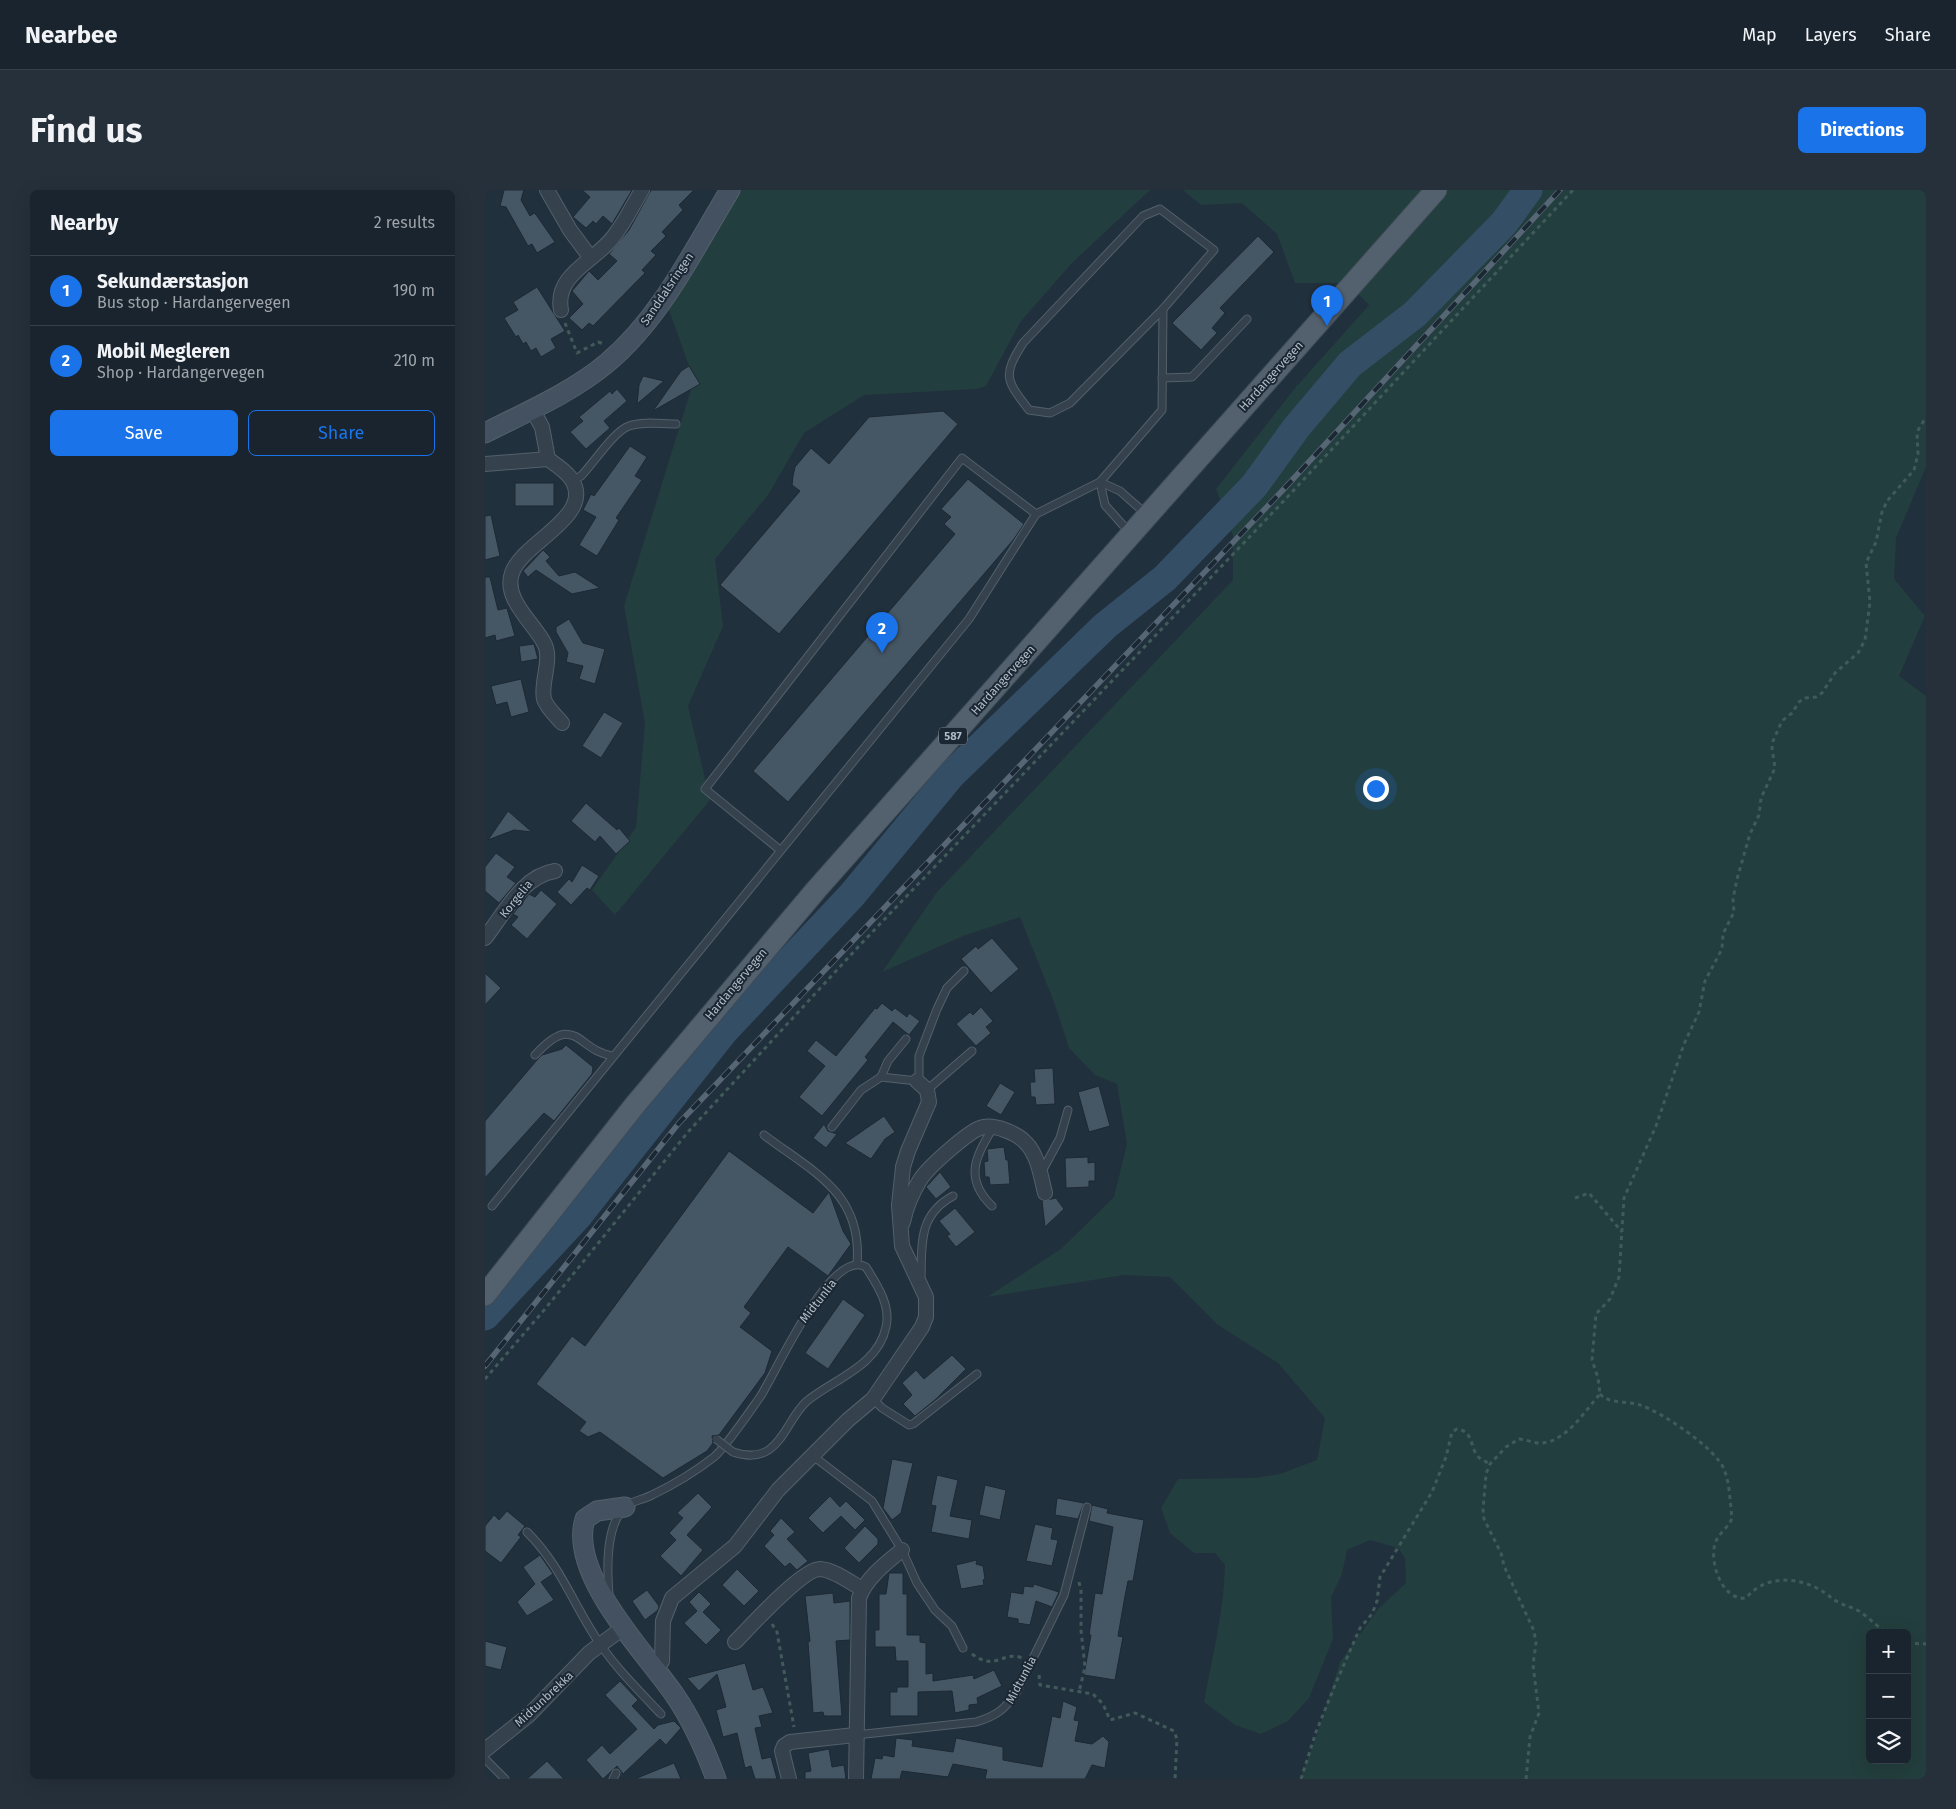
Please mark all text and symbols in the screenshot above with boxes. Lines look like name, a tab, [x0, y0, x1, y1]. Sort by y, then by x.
text: Nearbee	[25, 21, 118, 49]
text: Map	[1742, 24, 1777, 46]
text: Layers	[1805, 24, 1857, 46]
text: Share	[1885, 24, 1931, 46]
button: Directions	[1798, 107, 1926, 153]
text: Find us	[30, 109, 142, 151]
text: Nearby	[50, 210, 118, 236]
text: 2 results	[374, 213, 435, 232]
street label: Sanddalsringen	[638, 250, 696, 328]
text: Sekundærstasjon	[97, 270, 249, 293]
text: 1	[62, 281, 70, 300]
text: 190 m	[393, 281, 435, 300]
pin: 1	[1311, 285, 1343, 326]
text: Bus stop · Hardangervegen	[97, 293, 291, 312]
street label: Hardangervegen	[1236, 338, 1306, 414]
text: Mobil Megleren	[97, 340, 230, 363]
text: 2	[62, 351, 70, 370]
text: 210 m	[394, 351, 435, 370]
text: Shop · Hardangervegen	[97, 363, 265, 382]
button: Save	[50, 410, 238, 456]
button: Share	[248, 410, 435, 456]
pin: 2	[866, 612, 898, 653]
street label: Hardangervegen	[968, 642, 1038, 718]
road number: 587	[939, 728, 967, 744]
your location	[1363, 776, 1389, 802]
street label: Korgelia	[497, 877, 535, 921]
street label: Hardangervegen	[702, 945, 770, 1023]
street label: Midtunlia	[797, 1276, 839, 1326]
map controls	[1866, 1629, 1911, 1764]
button: +	[1866, 1629, 1911, 1674]
street label: Midtunlia	[1003, 1654, 1039, 1706]
street label: Midtunbrekka	[512, 1668, 576, 1730]
button: −	[1866, 1674, 1911, 1719]
button: layers	[1866, 1719, 1911, 1764]

